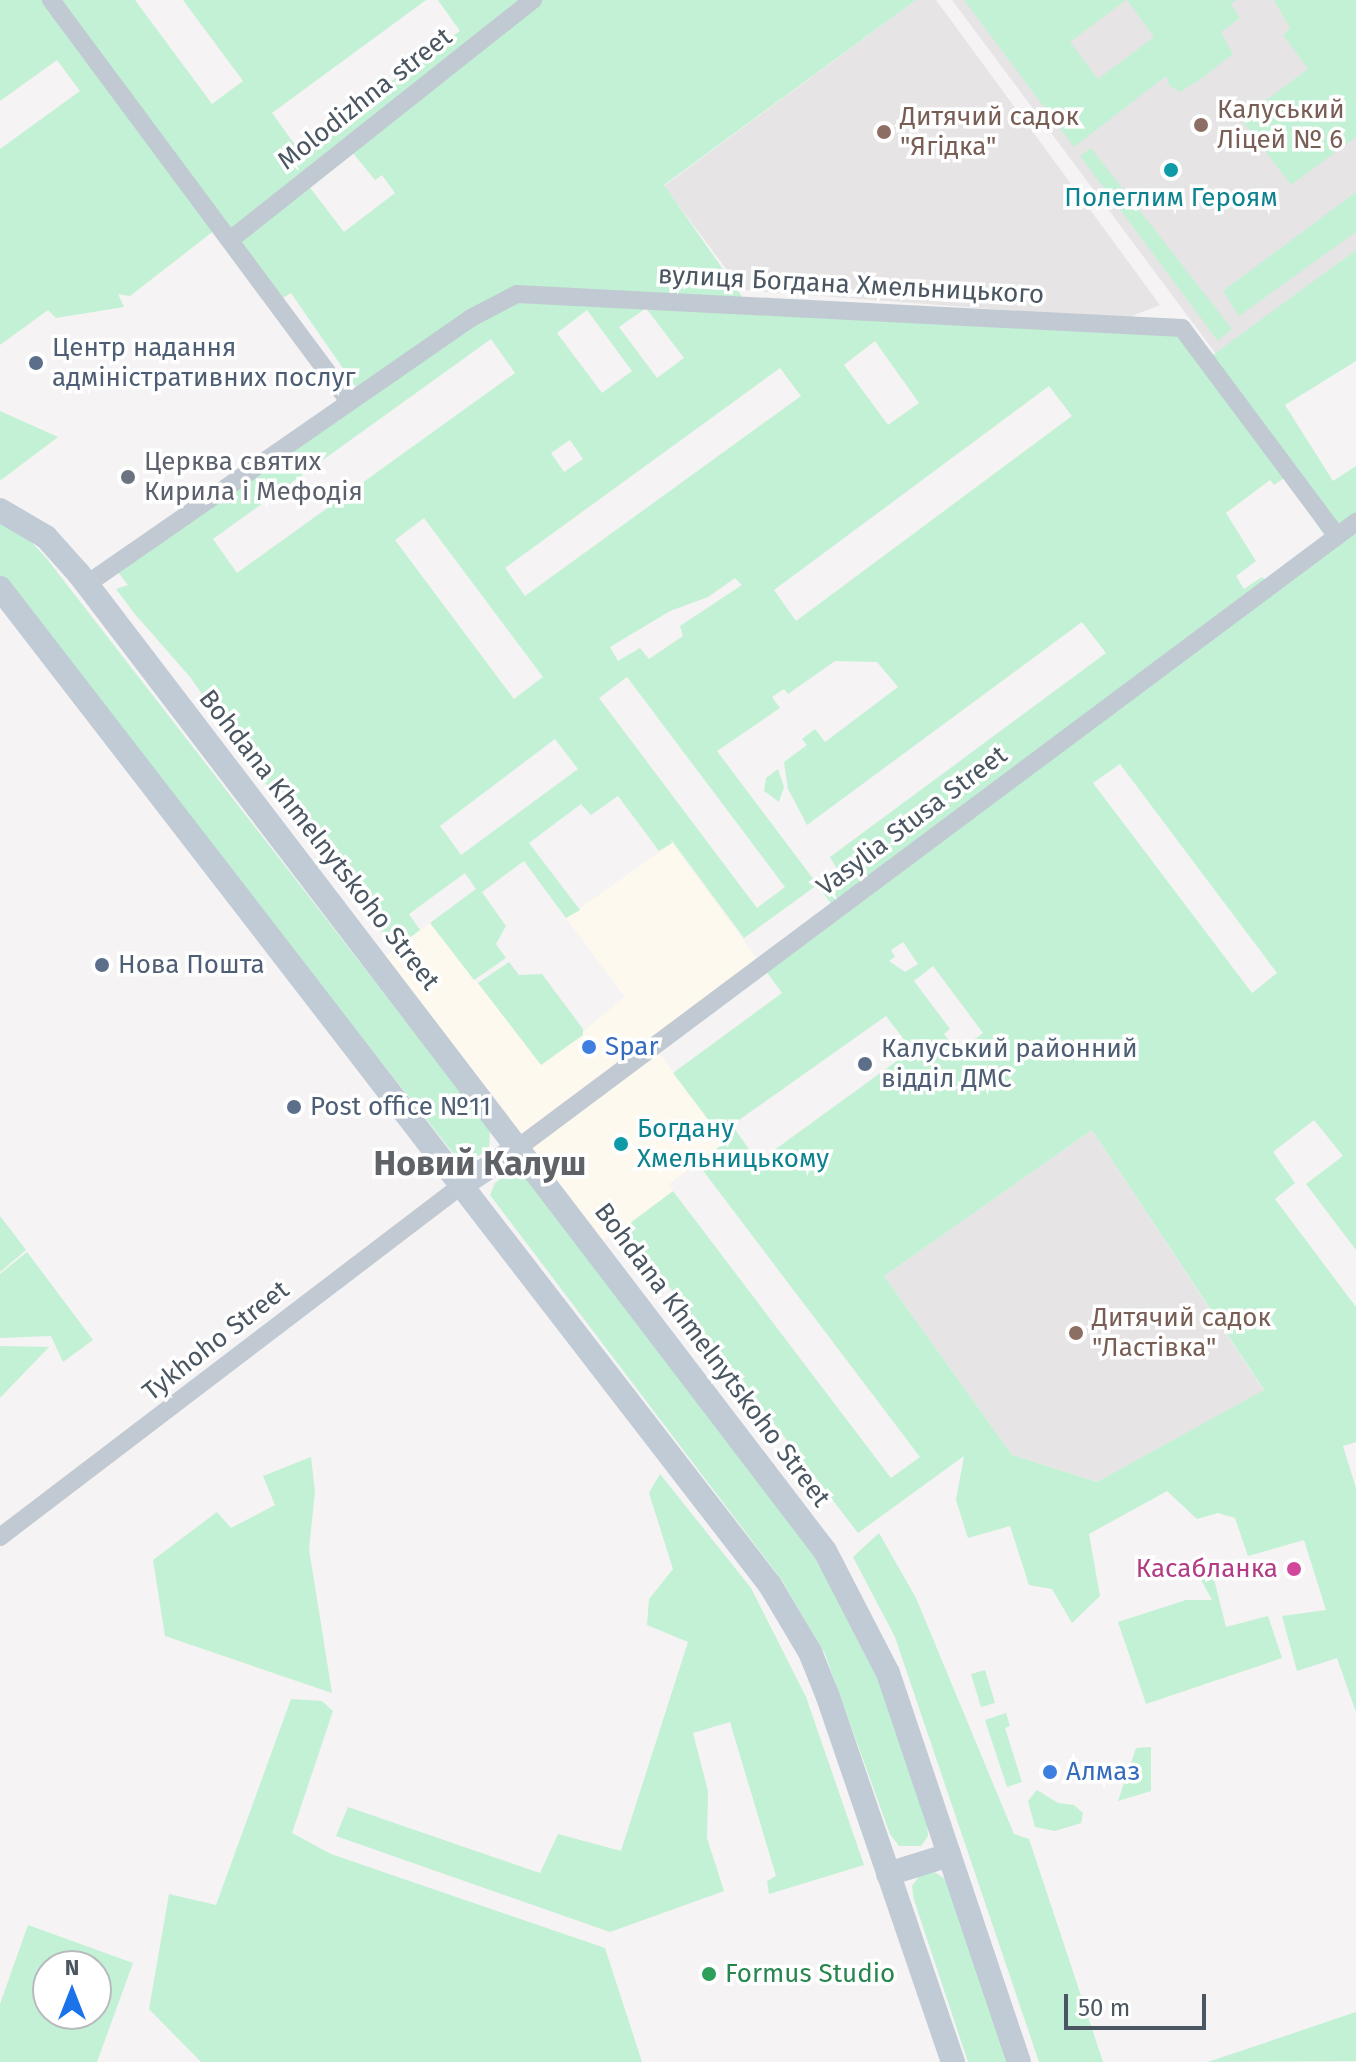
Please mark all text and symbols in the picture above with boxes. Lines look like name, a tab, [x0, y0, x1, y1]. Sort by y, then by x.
street label: Molodizhna street	[272, 21, 458, 177]
place label: Калуський Ліцей № 6	[1217, 94, 1344, 156]
place label: Дитячий садок "Ягідка"	[900, 101, 1079, 162]
marker: Калуський Ліцей № 6	[1192, 116, 1210, 134]
marker: Дитячий садок "Ягідка"	[875, 123, 893, 141]
marker: Полеглим Героям	[1162, 161, 1180, 179]
place label: Полеглим Героям	[1064, 182, 1278, 214]
street label: вулиця Богдана Хмельницького	[657, 259, 1045, 311]
place label: Центр надання адміністративних послуг	[52, 332, 356, 394]
marker: Центр надання адміністративних послуг	[27, 354, 45, 372]
place label: Церква святих Кирила і Мефодія	[144, 446, 363, 508]
marker: Церква святих Кирила і Мефодія	[119, 468, 137, 486]
street label: Bohdana Khmelnytskoho Street	[192, 684, 446, 996]
street label: Vasylia Stusa Street	[811, 739, 1013, 903]
place label: Нова Пошта	[118, 949, 265, 981]
marker: Нова Пошта	[93, 956, 111, 974]
place label: Spar	[605, 1031, 659, 1063]
place label: Калуський районний відділ ДМС	[881, 1033, 1138, 1094]
marker: Spar	[580, 1038, 598, 1056]
marker: Калуський районний відділ ДМС	[856, 1055, 874, 1073]
place label: Post office №11	[310, 1091, 491, 1123]
marker: Post office №11	[285, 1098, 303, 1116]
place label: Богдану Хмельницькому	[637, 1113, 829, 1174]
marker: Богдану Хмельницькому	[612, 1135, 630, 1153]
district label: Новий Калуш	[374, 1144, 586, 1184]
street label: Bohdana Khmelnytskoho Street	[588, 1197, 836, 1513]
street label: Tykhoho Street	[137, 1274, 295, 1408]
place label: Дитячий садок "Ластівка"	[1092, 1302, 1271, 1364]
marker: Дитячий садок "Ластівка"	[1067, 1324, 1085, 1342]
place label: Касабланка	[1136, 1553, 1278, 1585]
marker: Касабланка	[1285, 1560, 1303, 1578]
place label: Алмаз	[1066, 1756, 1140, 1788]
marker: Алмаз	[1041, 1763, 1059, 1781]
north arrow	[32, 1950, 112, 2030]
text: N	[65, 1954, 79, 1981]
place label: Formus Studio	[725, 1958, 895, 1990]
marker: Formus Studio	[700, 1965, 718, 1983]
scale bar	[1068, 1978, 1210, 2028]
text: 50 m	[1078, 1994, 1130, 2022]

